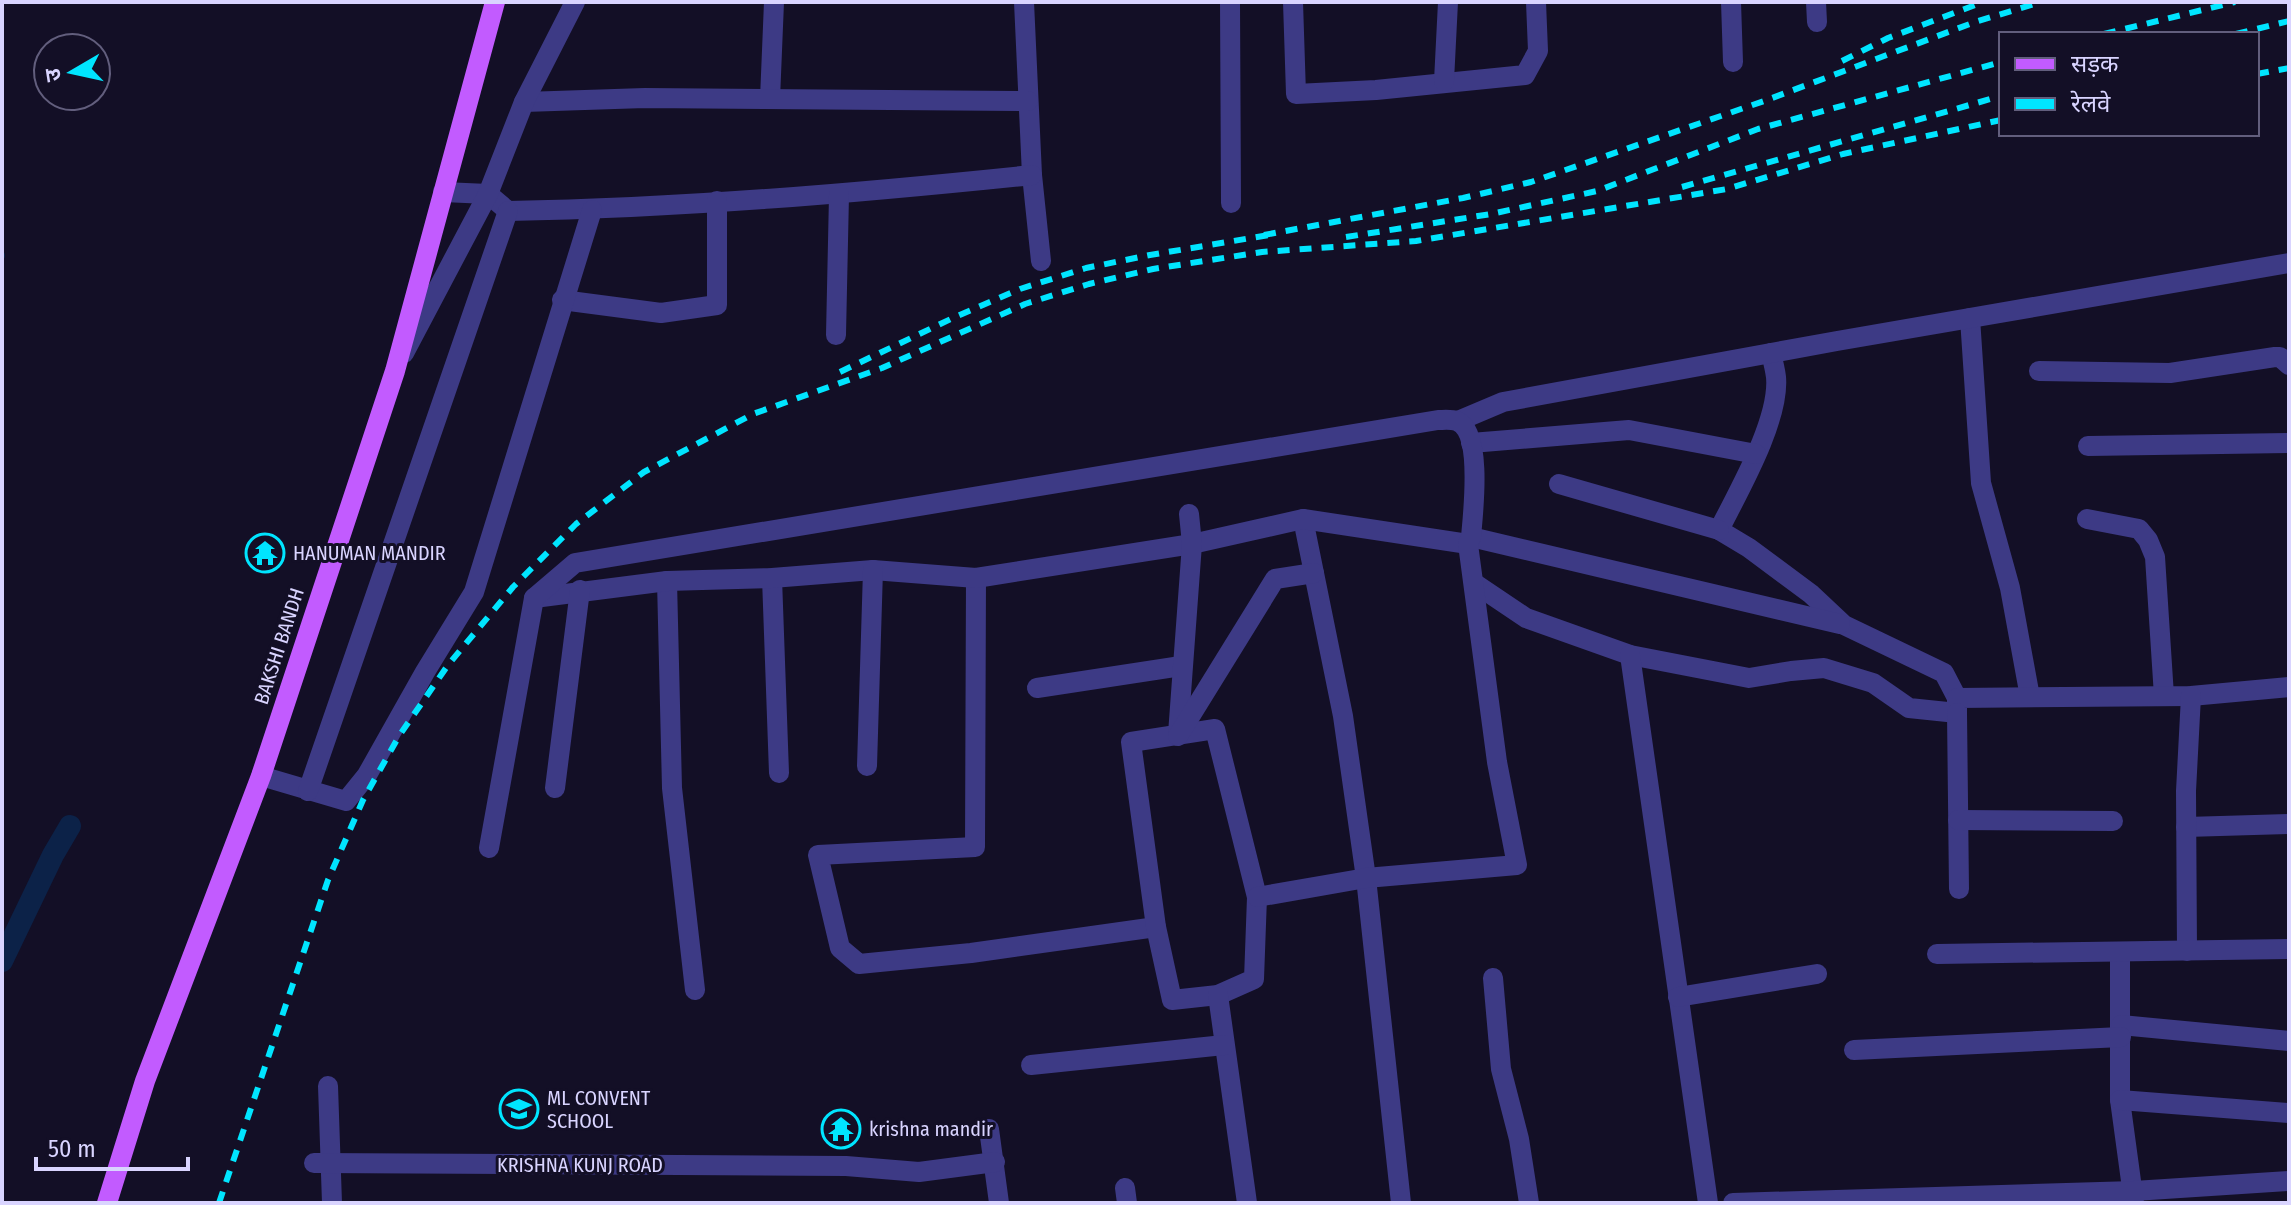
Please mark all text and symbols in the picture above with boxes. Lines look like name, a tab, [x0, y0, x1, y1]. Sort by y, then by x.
north arrow	[32, 32, 112, 112]
legend	[1999, 32, 2259, 136]
text: सड़क	[2071, 50, 2119, 78]
text: उ	[38, 65, 67, 84]
text: रेलवे	[2070, 90, 2111, 118]
temple icon: HANUMAN MANDIR	[244, 532, 286, 574]
place label: HANUMAN MANDIR	[293, 541, 446, 565]
street label: BAKSHI BANDH	[249, 585, 309, 707]
place label: ML CONVENT SCHOOL	[547, 1086, 651, 1133]
school or university icon: ML CONVENT SCHOOL	[498, 1088, 540, 1130]
temple icon: krishna mandir	[820, 1108, 862, 1150]
place label: krishna mandir	[869, 1117, 993, 1141]
scale bar	[36, 1121, 188, 1171]
text: 50 m	[48, 1135, 96, 1163]
street label: KRISHNA KUNJ ROAD	[497, 1153, 663, 1177]

